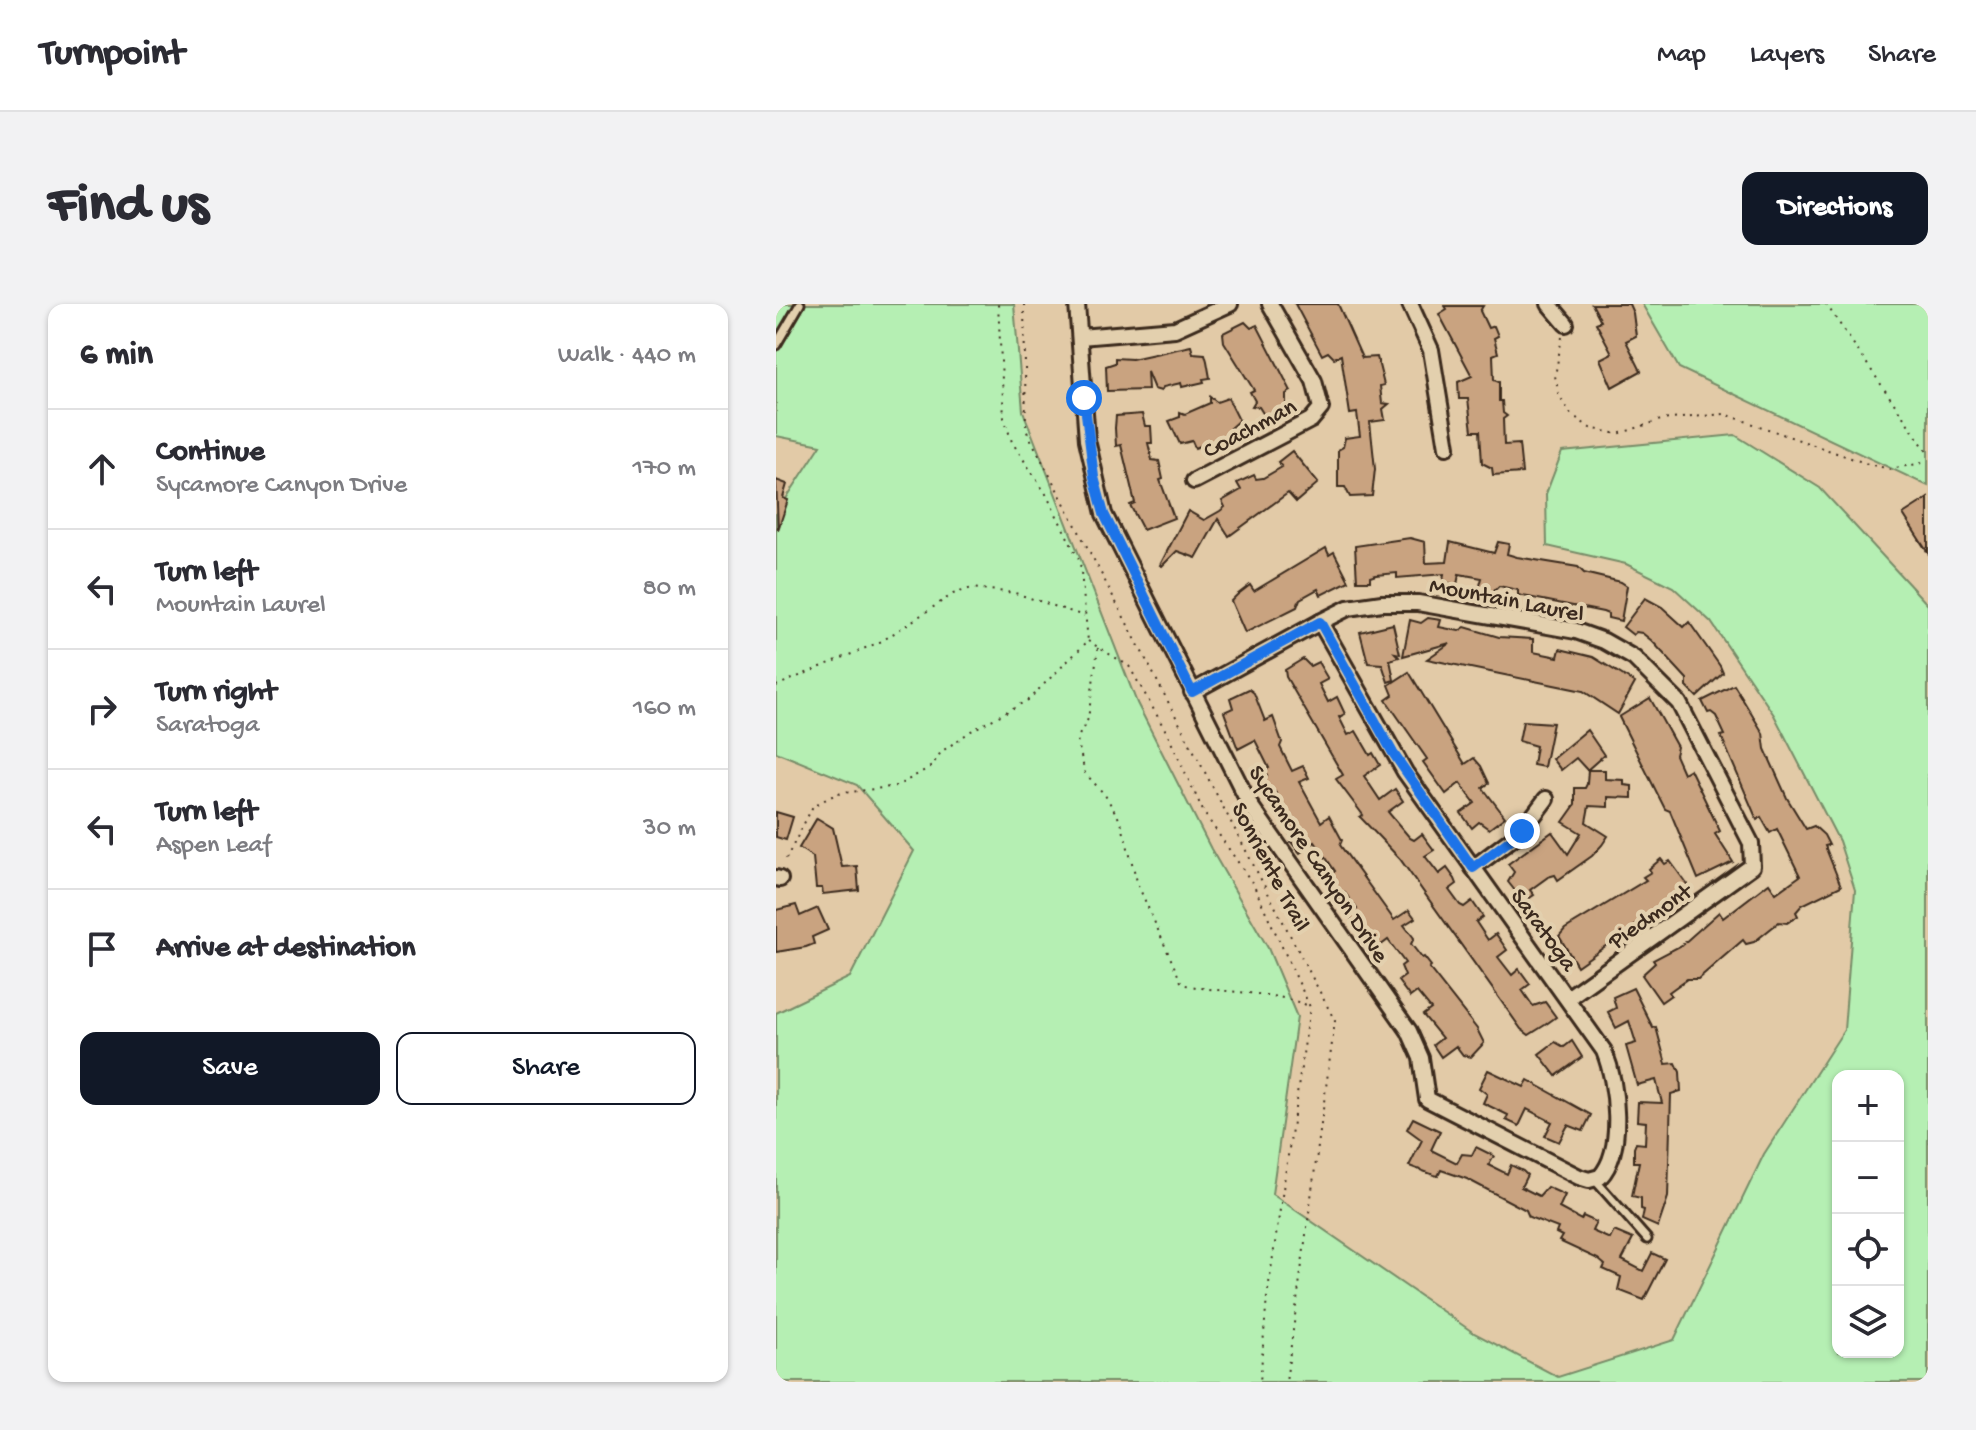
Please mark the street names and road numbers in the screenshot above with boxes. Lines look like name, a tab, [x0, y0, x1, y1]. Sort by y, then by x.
street label: Coachman	[1199, 393, 1303, 467]
street label: Mountain Laurel	[1427, 572, 1586, 631]
street label: Sycamore Canyon Drive	[1240, 761, 1394, 970]
street label: Sonriente Trail	[1223, 798, 1315, 937]
street label: Piedmont	[1603, 877, 1700, 958]
street label: Saratoga	[1502, 884, 1582, 979]

